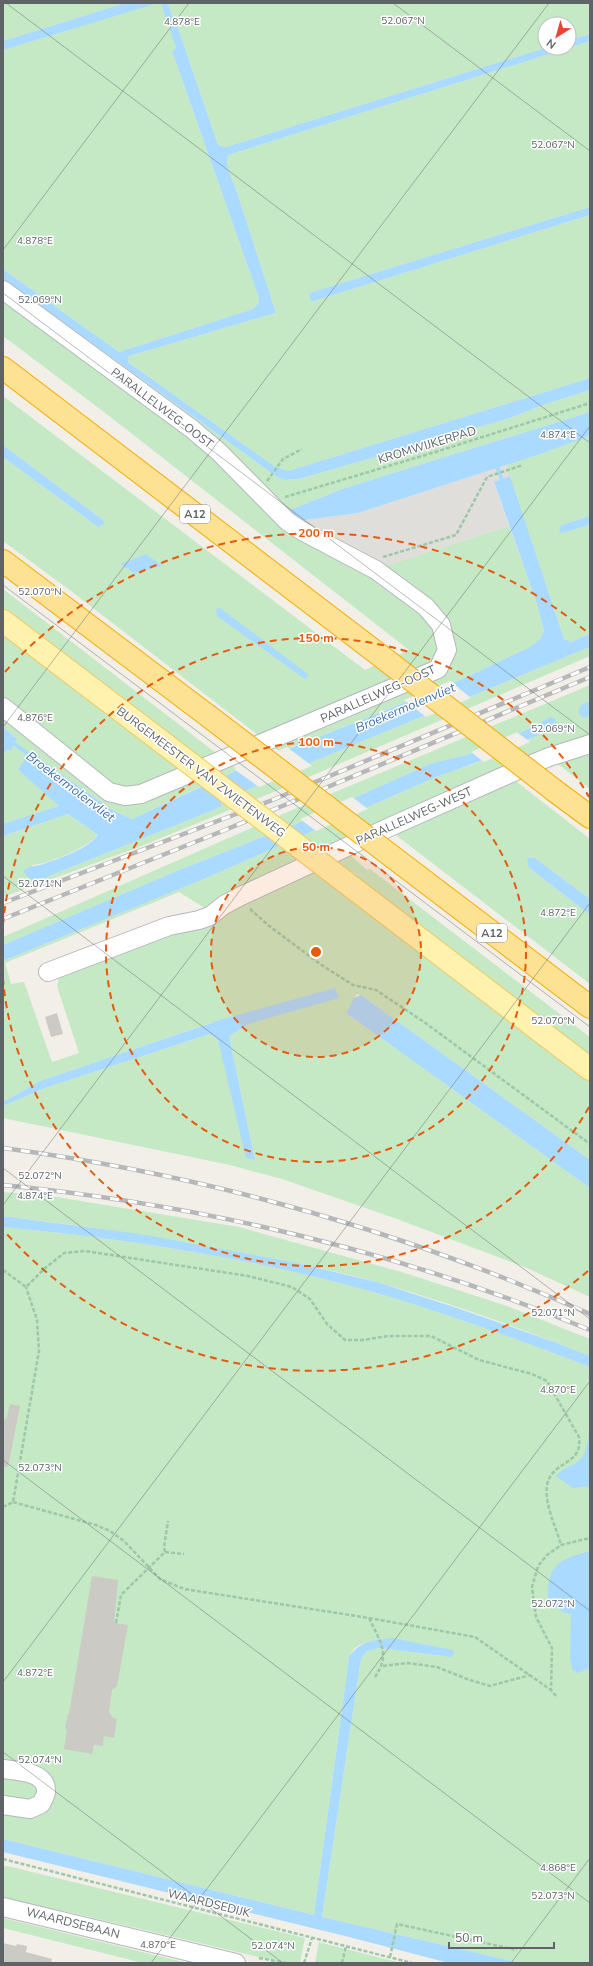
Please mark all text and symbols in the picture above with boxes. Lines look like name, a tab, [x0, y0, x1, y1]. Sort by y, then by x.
text: 52.067°N	[381, 14, 425, 28]
text: 4.878°E	[164, 15, 200, 29]
north arrow	[537, 16, 577, 56]
text: N	[543, 35, 559, 52]
text: 52.067°N	[531, 138, 575, 152]
text: 4.878°E	[17, 234, 53, 248]
text: 52.069°N	[18, 293, 62, 307]
street label: PARALLELWEG-OOST	[108, 364, 217, 452]
street label: KROMWIJKERPAD	[376, 422, 478, 468]
text: 4.874°E	[540, 428, 576, 442]
road number: A12	[180, 505, 210, 523]
text: 200 m	[298, 525, 334, 541]
text: 52.070°N	[18, 585, 62, 599]
text: 150 m	[298, 630, 334, 646]
street label: PARALLELWEG-OOST	[318, 661, 439, 727]
water label: Broekermolenvliet	[353, 679, 458, 737]
street label: BURGEMEESTER VAN ZWIETENWEG	[113, 703, 289, 841]
text: 4.876°E	[17, 711, 53, 725]
text: 52.069°N	[531, 722, 575, 736]
text: 100 m	[298, 734, 334, 750]
water label: Broekermolenvliet	[22, 747, 119, 826]
street label: PARALLELWEG-WEST	[353, 783, 475, 849]
text: 50 m	[302, 839, 330, 855]
text: 52.071°N	[18, 877, 62, 891]
text: 4.872°E	[540, 906, 576, 920]
road number: A12	[477, 924, 507, 942]
centre of rings	[309, 945, 323, 959]
text: 52.070°N	[531, 1014, 575, 1028]
text: 52.072°N	[18, 1169, 62, 1183]
text: 4.874°E	[17, 1189, 53, 1203]
text: 52.071°N	[531, 1306, 575, 1320]
text: 4.870°E	[540, 1383, 576, 1397]
text: 52.073°N	[18, 1461, 62, 1475]
text: 52.072°N	[531, 1597, 575, 1611]
text: 4.872°E	[17, 1666, 53, 1680]
text: 52.074°N	[18, 1753, 62, 1767]
text: 4.868°E	[540, 1861, 576, 1875]
street label: WAARDSEDIJK	[166, 1885, 253, 1921]
text: 52.073°N	[531, 1889, 575, 1903]
street label: WAARDSEBAAN	[25, 1904, 121, 1942]
scale bar	[449, 1924, 554, 1950]
text: 50 m	[455, 1930, 483, 1946]
text: 4.870°E	[140, 1938, 176, 1952]
text: 52.074°N	[251, 1939, 295, 1953]

